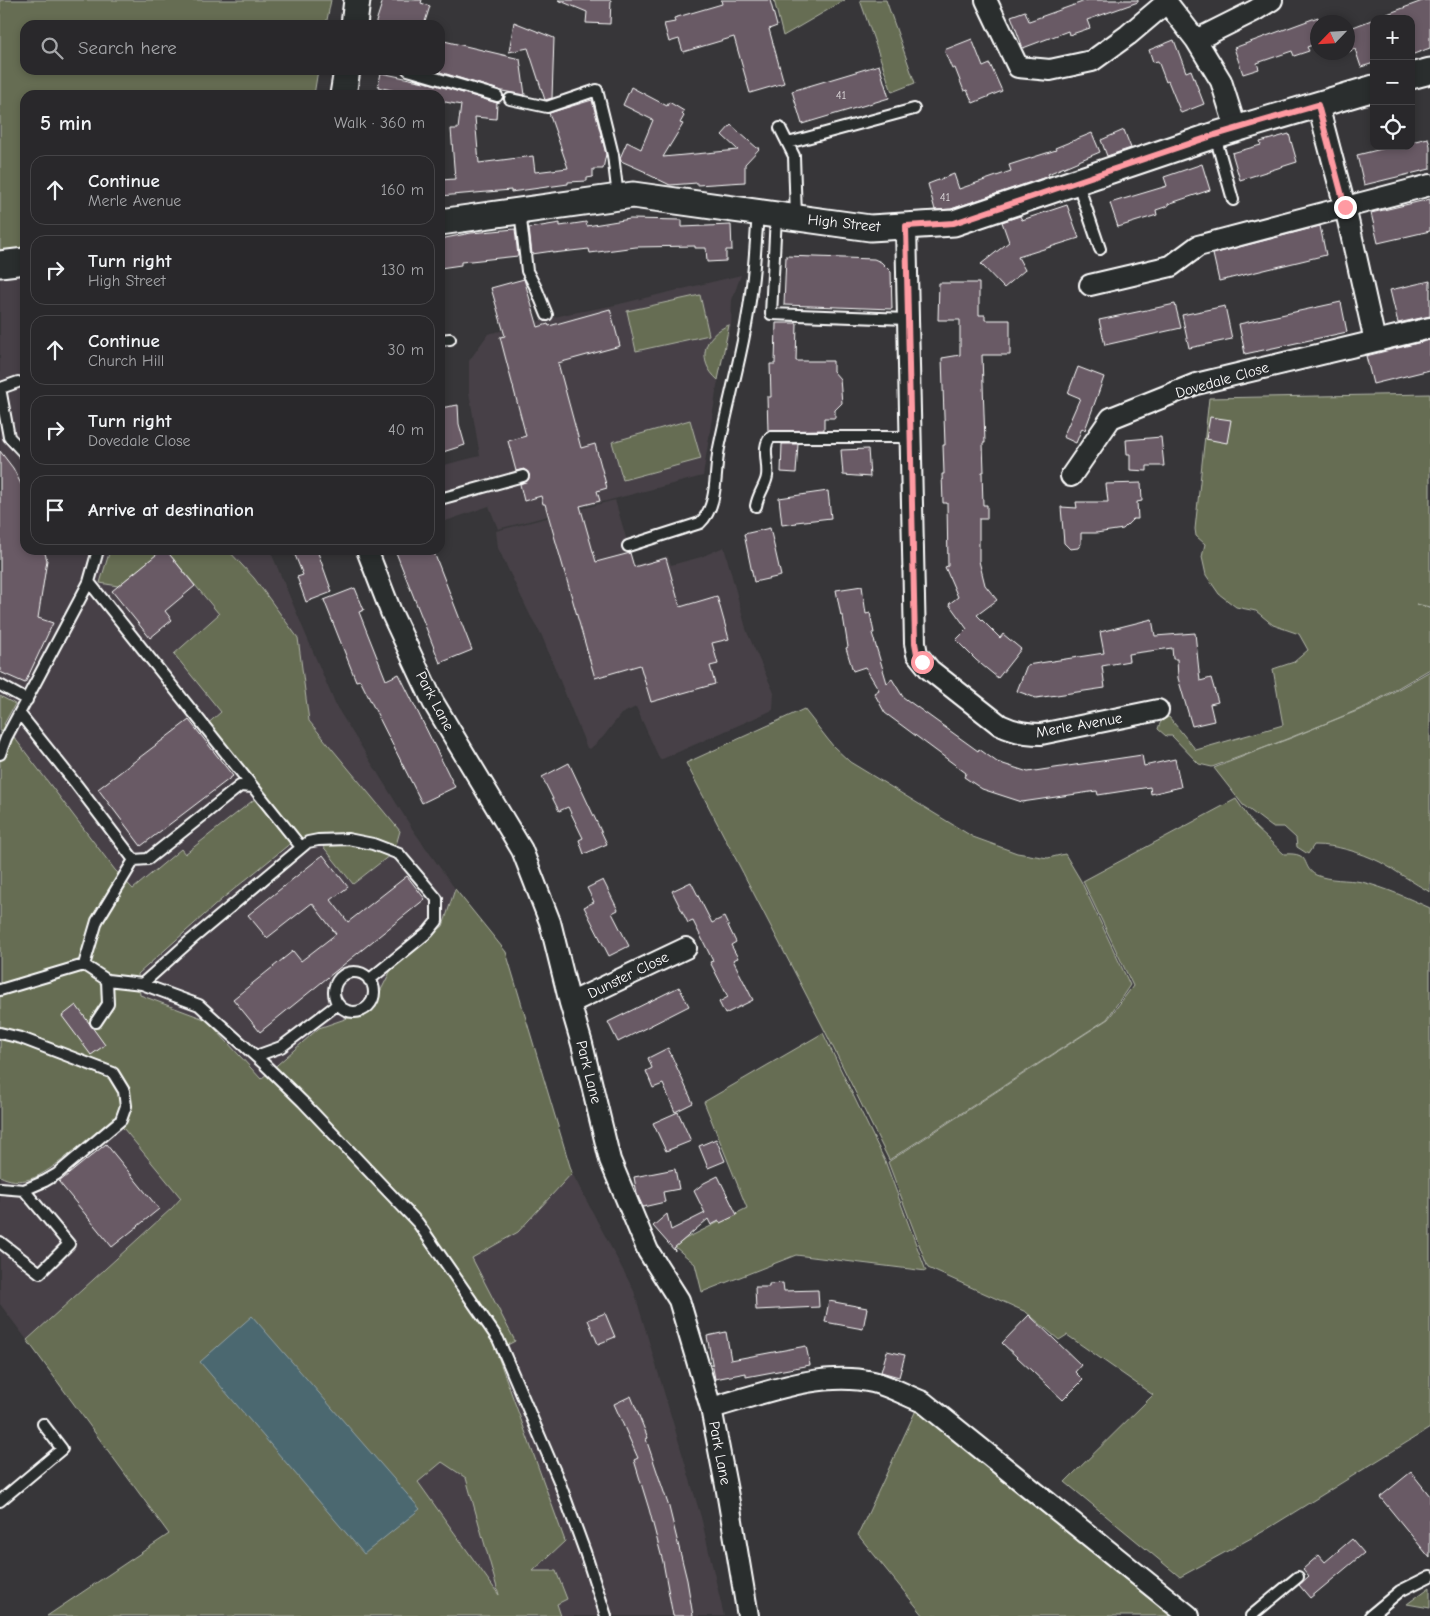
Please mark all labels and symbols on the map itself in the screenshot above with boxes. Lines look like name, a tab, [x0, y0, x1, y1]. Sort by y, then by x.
north arrow	[1310, 15, 1355, 60]
house number: 41	[836, 88, 847, 102]
house number: 41	[940, 190, 951, 204]
route end	[1334, 196, 1357, 219]
street label: High Street	[807, 210, 882, 236]
street label: Dovedale Close	[1173, 358, 1271, 402]
route start	[911, 651, 934, 674]
street label: Park Lane	[412, 668, 458, 734]
street label: Merle Avenue	[1034, 708, 1124, 741]
street label: Dunster Close	[585, 947, 672, 1002]
street label: Park Lane	[572, 1039, 606, 1106]
street label: Park Lane	[705, 1420, 735, 1487]

